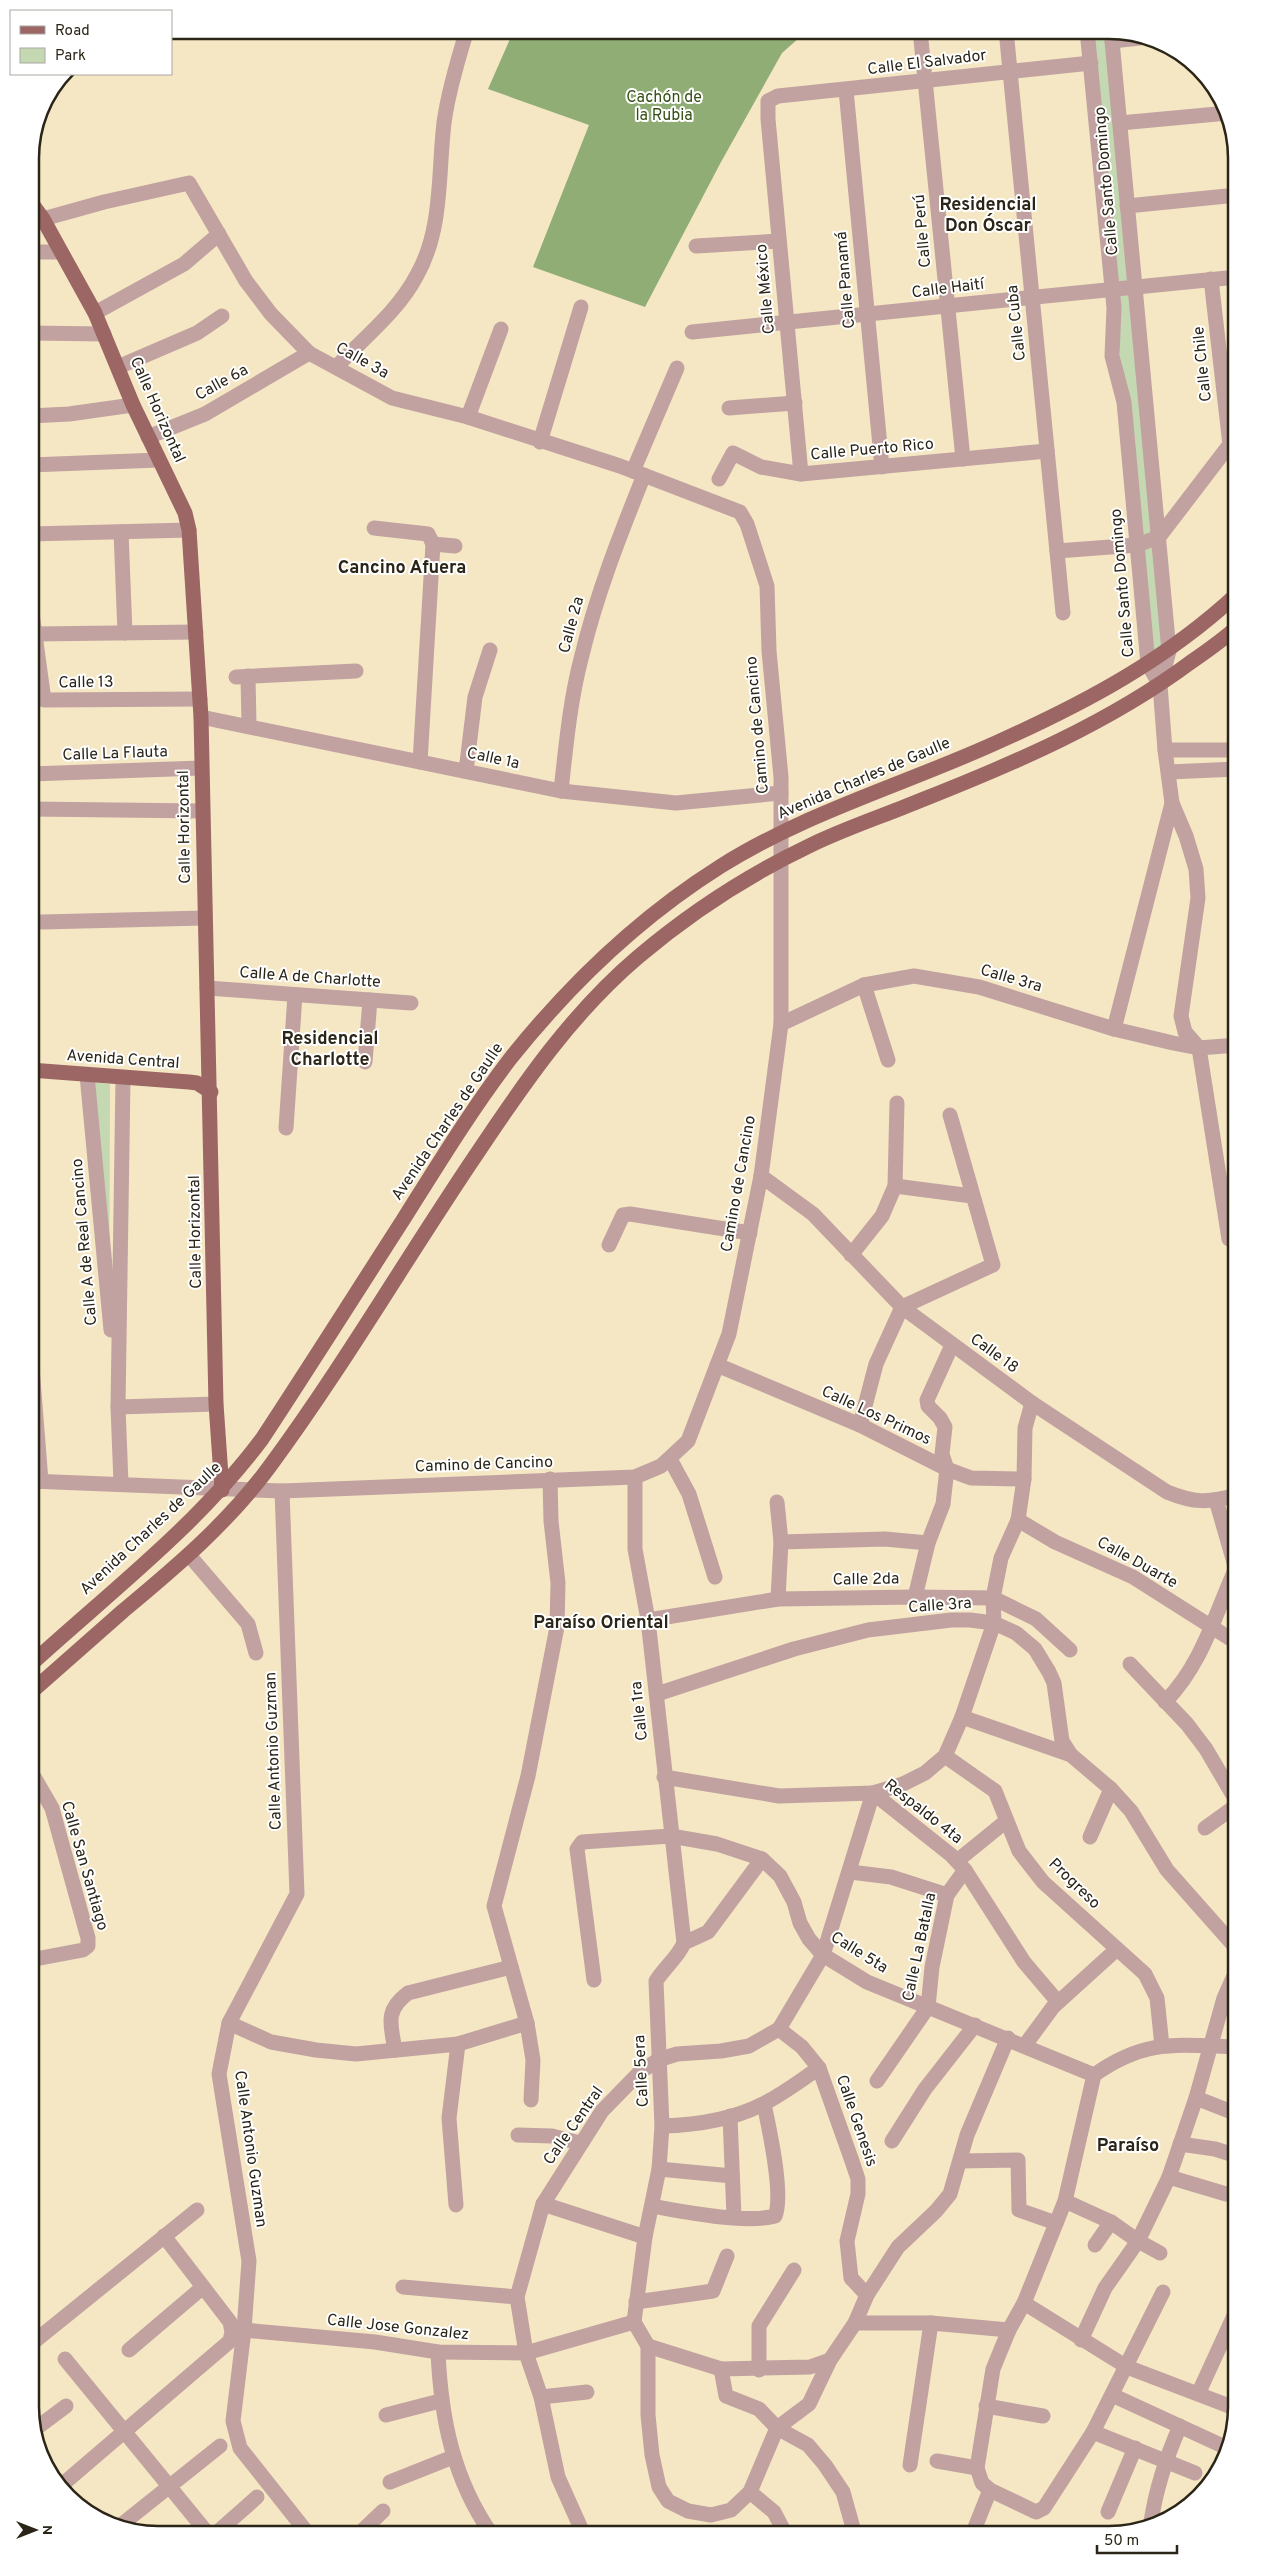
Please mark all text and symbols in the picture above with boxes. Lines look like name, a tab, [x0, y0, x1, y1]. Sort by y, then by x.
legend	[10, 10, 172, 75]
text: Road	[55, 22, 90, 41]
street label: Calle El Salvador	[866, 46, 988, 80]
text: Park	[55, 47, 86, 66]
park label: Cachón de la Rubia	[626, 88, 702, 126]
street label: Calle Santo Domingo	[1091, 106, 1123, 256]
street label: Calle Perú	[910, 194, 936, 268]
district label: Residencial Don Óscar	[940, 194, 1037, 238]
street label: Calle Panamá	[832, 231, 860, 329]
street label: Calle México	[752, 243, 780, 335]
street label: Calle Haití	[911, 274, 987, 303]
street label: Calle Cuba	[1003, 284, 1031, 362]
street label: Calle Chile	[1189, 325, 1217, 403]
street label: Calle 3a	[332, 338, 392, 384]
street label: Calle Horizontal	[125, 354, 189, 466]
street label: Calle 6a	[192, 360, 252, 406]
street label: Calle Puerto Rico	[809, 435, 935, 465]
street label: Calle Santo Domingo	[1107, 508, 1139, 658]
district label: Cancino Afuera	[338, 557, 466, 580]
street label: Calle 2a	[555, 595, 589, 655]
street label: Camino de Cancino	[742, 655, 774, 795]
street label: Calle 13	[58, 673, 114, 693]
street label: Avenida Charles de Gaulle	[774, 733, 954, 825]
street label: Calle La Flauta	[62, 742, 168, 766]
street label: Calle 1a	[465, 744, 521, 774]
street label: Calle Horizontal	[174, 770, 196, 884]
street label: Calle 3ra	[978, 961, 1044, 997]
street label: Calle A de Charlotte	[239, 963, 381, 993]
district label: Residencial Charlotte	[282, 1028, 379, 1072]
street label: Avenida Charles de Gaulle	[388, 1039, 508, 1205]
street label: Avenida Central	[66, 1046, 180, 1074]
street label: Camino de Cancino	[717, 1114, 761, 1254]
street label: Calle A de Real Cancino	[68, 1157, 102, 1326]
street label: Calle Horizontal	[185, 1175, 207, 1289]
street label: Calle 18	[966, 1330, 1022, 1378]
street label: Calle Los Primos	[818, 1382, 934, 1450]
street label: Camino de Cancino	[415, 1453, 554, 1477]
street label: Avenida Charles de Gaulle	[76, 1458, 226, 1600]
street label: Calle Duarte	[1093, 1533, 1181, 1593]
street label: Calle 2da	[832, 1569, 900, 1591]
street label: Calle 3ra	[908, 1594, 972, 1618]
district label: Paraíso Oriental	[533, 1612, 669, 1635]
street label: Calle Antonio Guzman	[261, 1672, 287, 1830]
street label: Calle 1ra	[627, 1680, 653, 1742]
street label: Respaldo 4ta	[880, 1775, 966, 1849]
street label: Calle San Santiago	[56, 1799, 112, 1933]
street label: Progreso	[1044, 1854, 1104, 1914]
street label: Calle La Batalla	[899, 1891, 941, 2003]
street label: Calle 5ta	[827, 1928, 891, 1978]
street label: Calle 5era	[630, 2034, 654, 2108]
street label: Calle Antonio Guzman	[229, 2069, 271, 2229]
street label: Calle Genesis	[831, 2072, 881, 2170]
street label: Calle Central	[540, 2083, 608, 2169]
district label: Paraíso	[1097, 2135, 1159, 2158]
street label: Calle Jose Gonzalez	[326, 2311, 470, 2345]
north arrow	[10, 2505, 60, 2555]
scale bar	[1097, 2522, 1177, 2554]
text: N	[38, 2525, 55, 2535]
text: 50 m	[1104, 2532, 1139, 2551]

